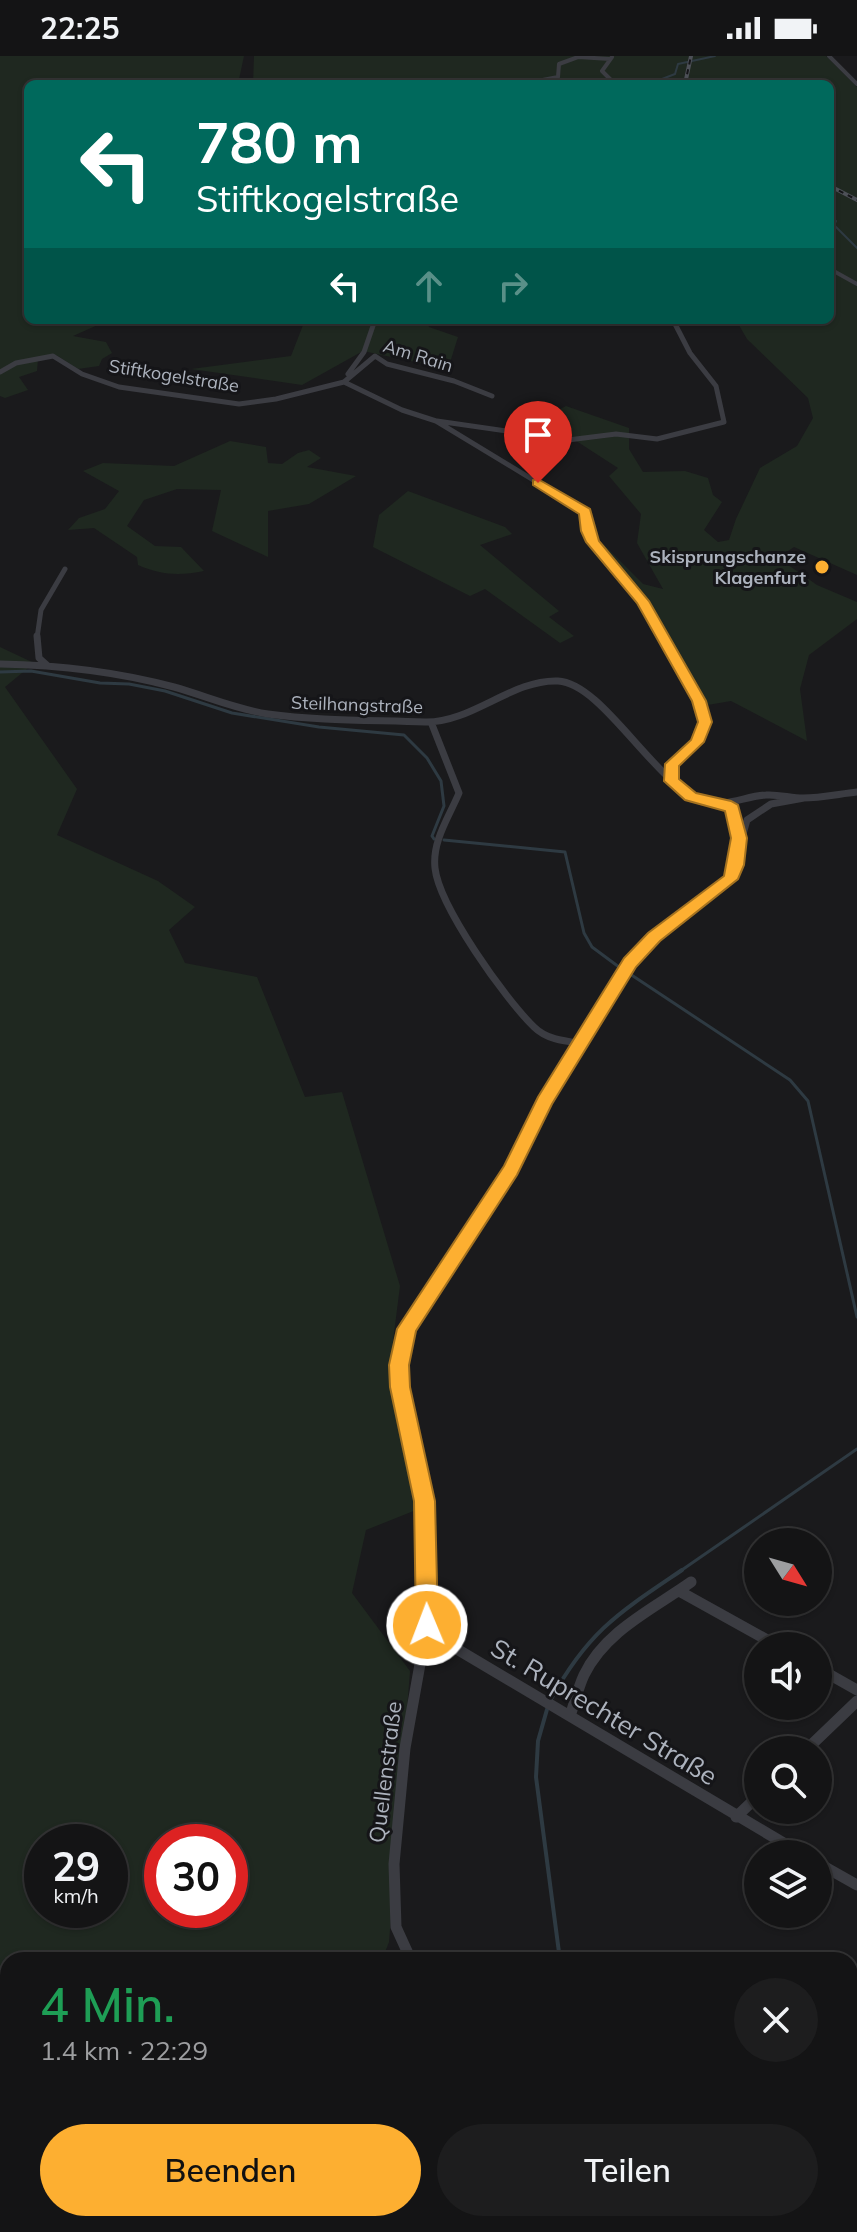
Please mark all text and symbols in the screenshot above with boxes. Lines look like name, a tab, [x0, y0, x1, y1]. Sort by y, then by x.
text: 22:25	[40, 9, 119, 47]
text: 780 m	[196, 107, 363, 177]
icon: left	[64, 112, 168, 216]
text: Stiftkogelstraße	[196, 176, 459, 221]
icon: left	[323, 264, 367, 308]
icon: ahead	[407, 264, 451, 308]
icon: right	[491, 264, 535, 308]
street label: Am Rain	[380, 334, 456, 377]
street label: Stiftkogelstraße	[107, 354, 241, 397]
pin	[504, 401, 572, 483]
icon: arrive	[516, 413, 560, 457]
place label: Skisprungschanze Klagenfurt	[650, 545, 806, 589]
marker: Skisprungschanze Klagenfurt	[813, 558, 831, 576]
street label: Steilhangstraße	[291, 691, 423, 718]
north arrow	[744, 1528, 832, 1616]
map controls	[744, 1528, 832, 1928]
position arrow	[385, 1583, 469, 1667]
street label: St. Ruprechter Straße	[485, 1631, 724, 1792]
button: sound	[744, 1632, 832, 1720]
street label: Quellenstraße	[362, 1700, 408, 1844]
button: search	[744, 1736, 832, 1824]
speed limit sign: 30	[144, 1824, 248, 1928]
button: layers	[744, 1840, 832, 1928]
text: 29	[52, 1841, 100, 1891]
text: km/h	[53, 1883, 99, 1908]
text: 4 Min.	[40, 1974, 175, 2034]
button: close	[734, 1978, 818, 2062]
text: 1.4 km · 22:29	[40, 2034, 208, 2067]
button: Beenden	[40, 2124, 421, 2216]
button: Teilen	[437, 2124, 818, 2216]

